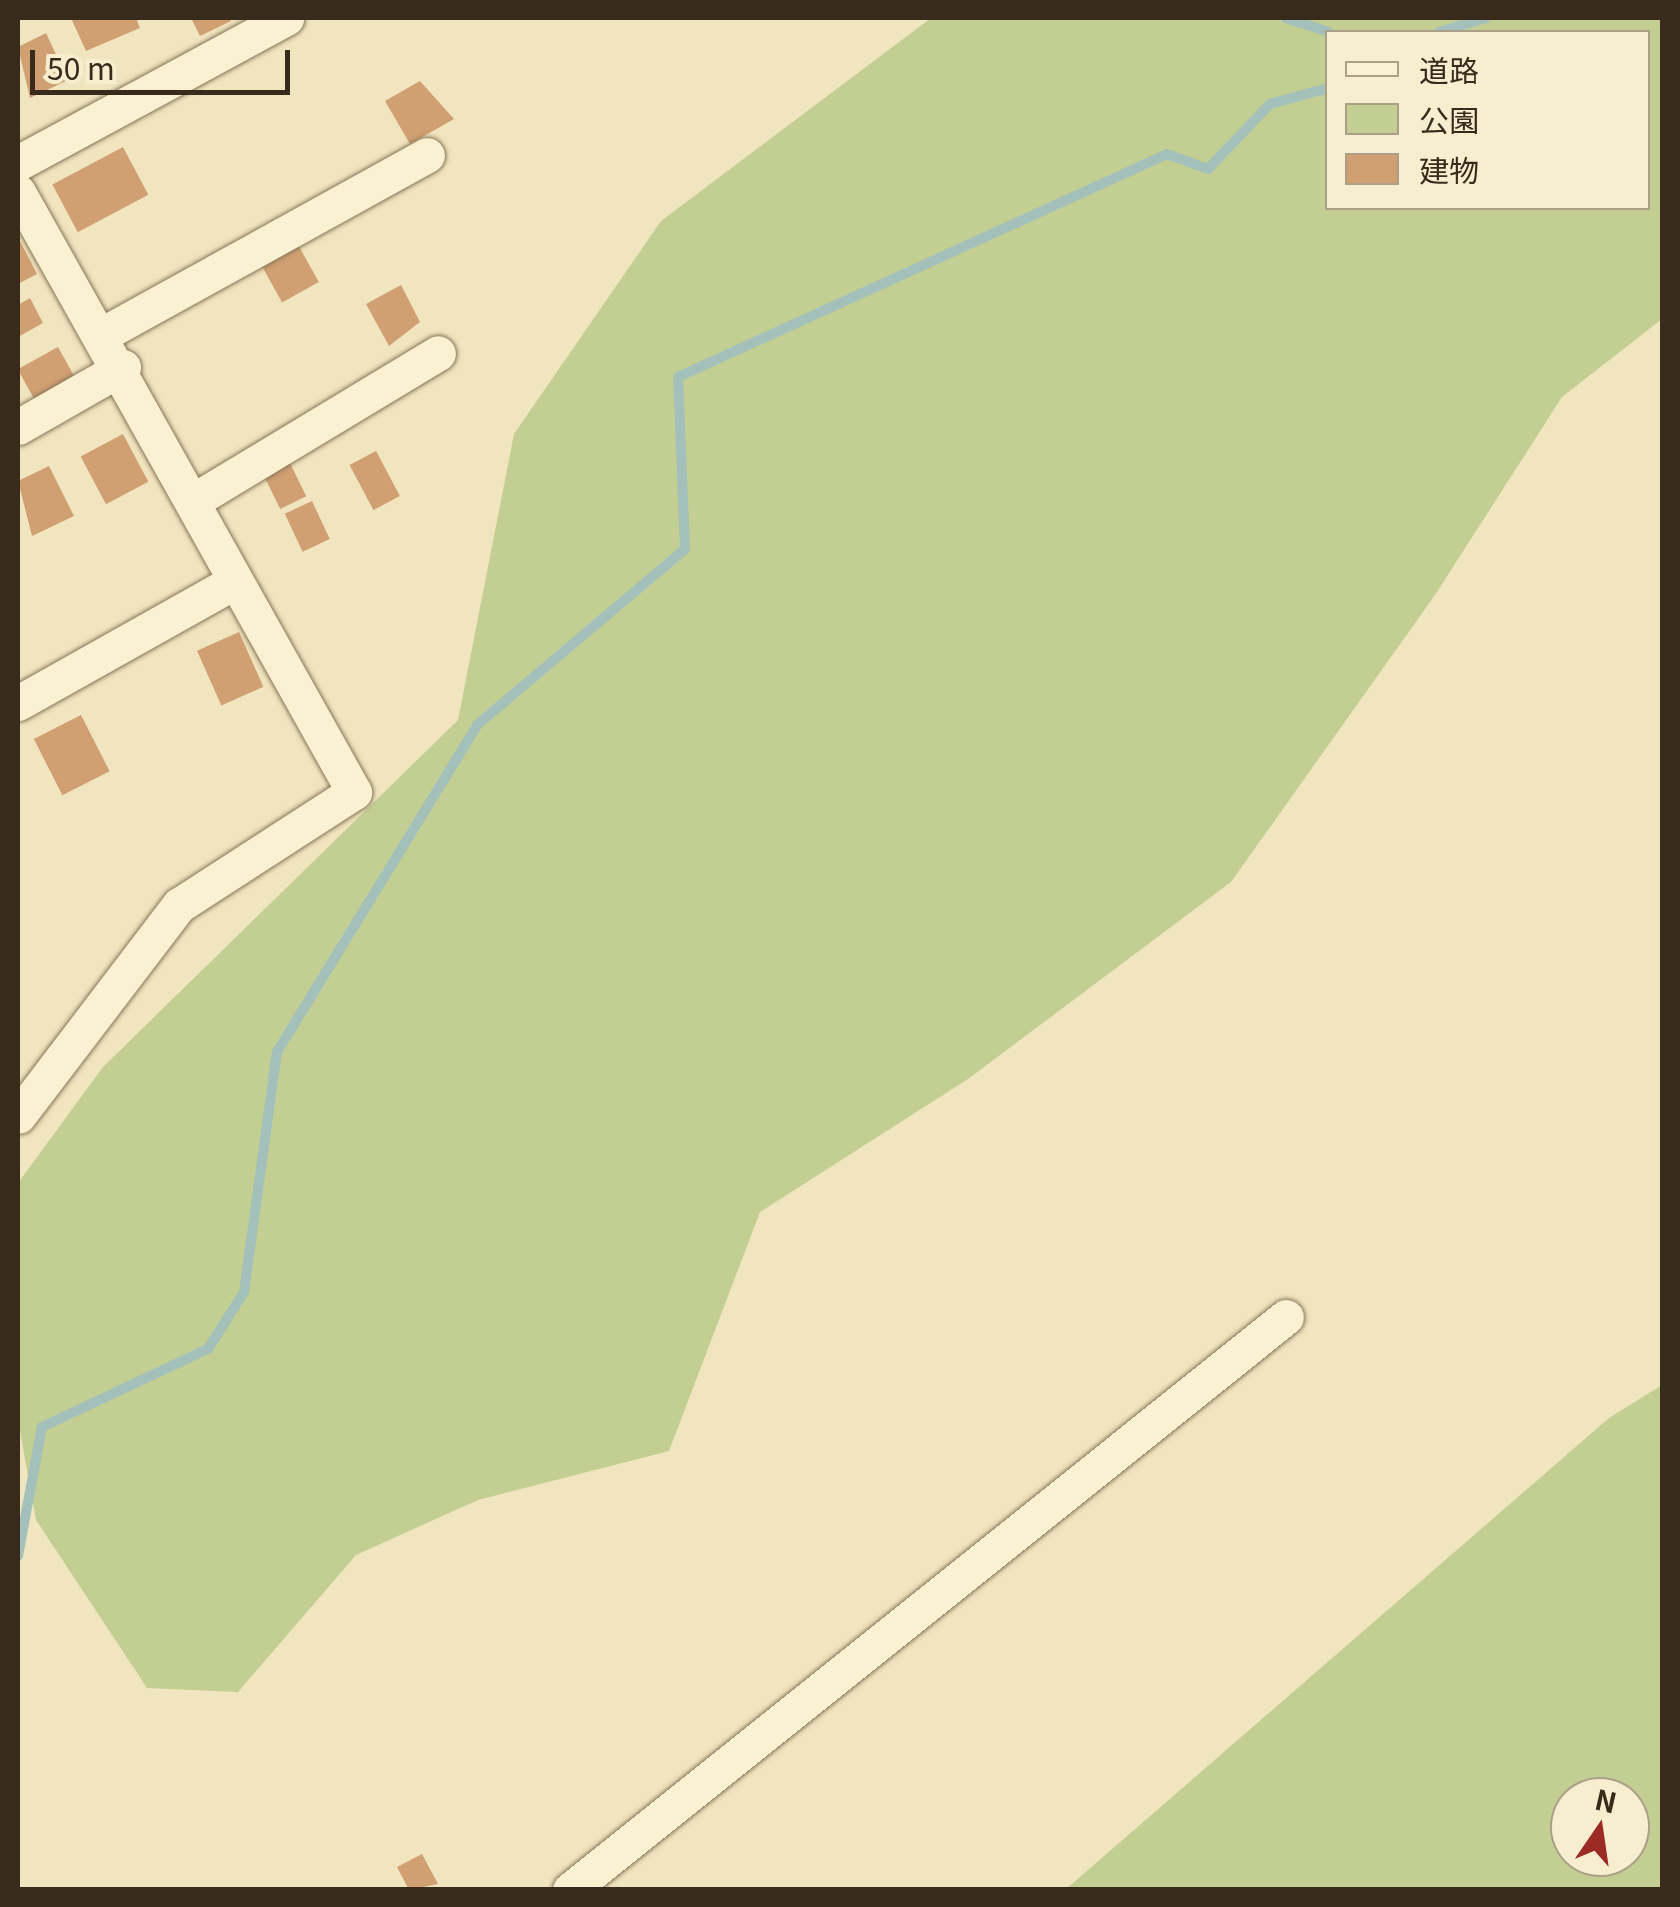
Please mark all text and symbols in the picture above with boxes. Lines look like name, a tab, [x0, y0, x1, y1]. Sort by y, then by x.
scale bar	[35, 30, 295, 92]
legend	[1325, 30, 1650, 210]
text: 50 m	[47, 45, 115, 89]
text: 道路	[1419, 47, 1479, 91]
text: 公園	[1419, 97, 1479, 141]
text: 建物	[1419, 147, 1479, 191]
north arrow	[1550, 1777, 1650, 1877]
text: N	[1592, 1778, 1621, 1822]

